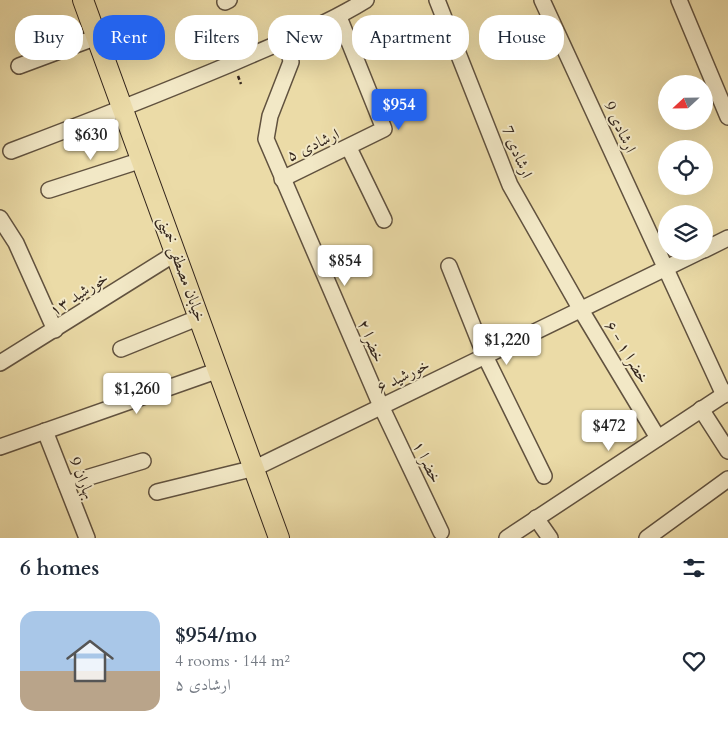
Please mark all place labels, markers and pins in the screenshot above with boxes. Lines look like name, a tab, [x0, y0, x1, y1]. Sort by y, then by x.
pin: $954	[369, 88, 429, 131]
pin: $630	[61, 119, 121, 161]
pin: $854	[315, 244, 375, 287]
pin: $1,220	[466, 324, 548, 366]
pin: $1,260	[96, 372, 178, 415]
pin: $472	[579, 410, 639, 452]

